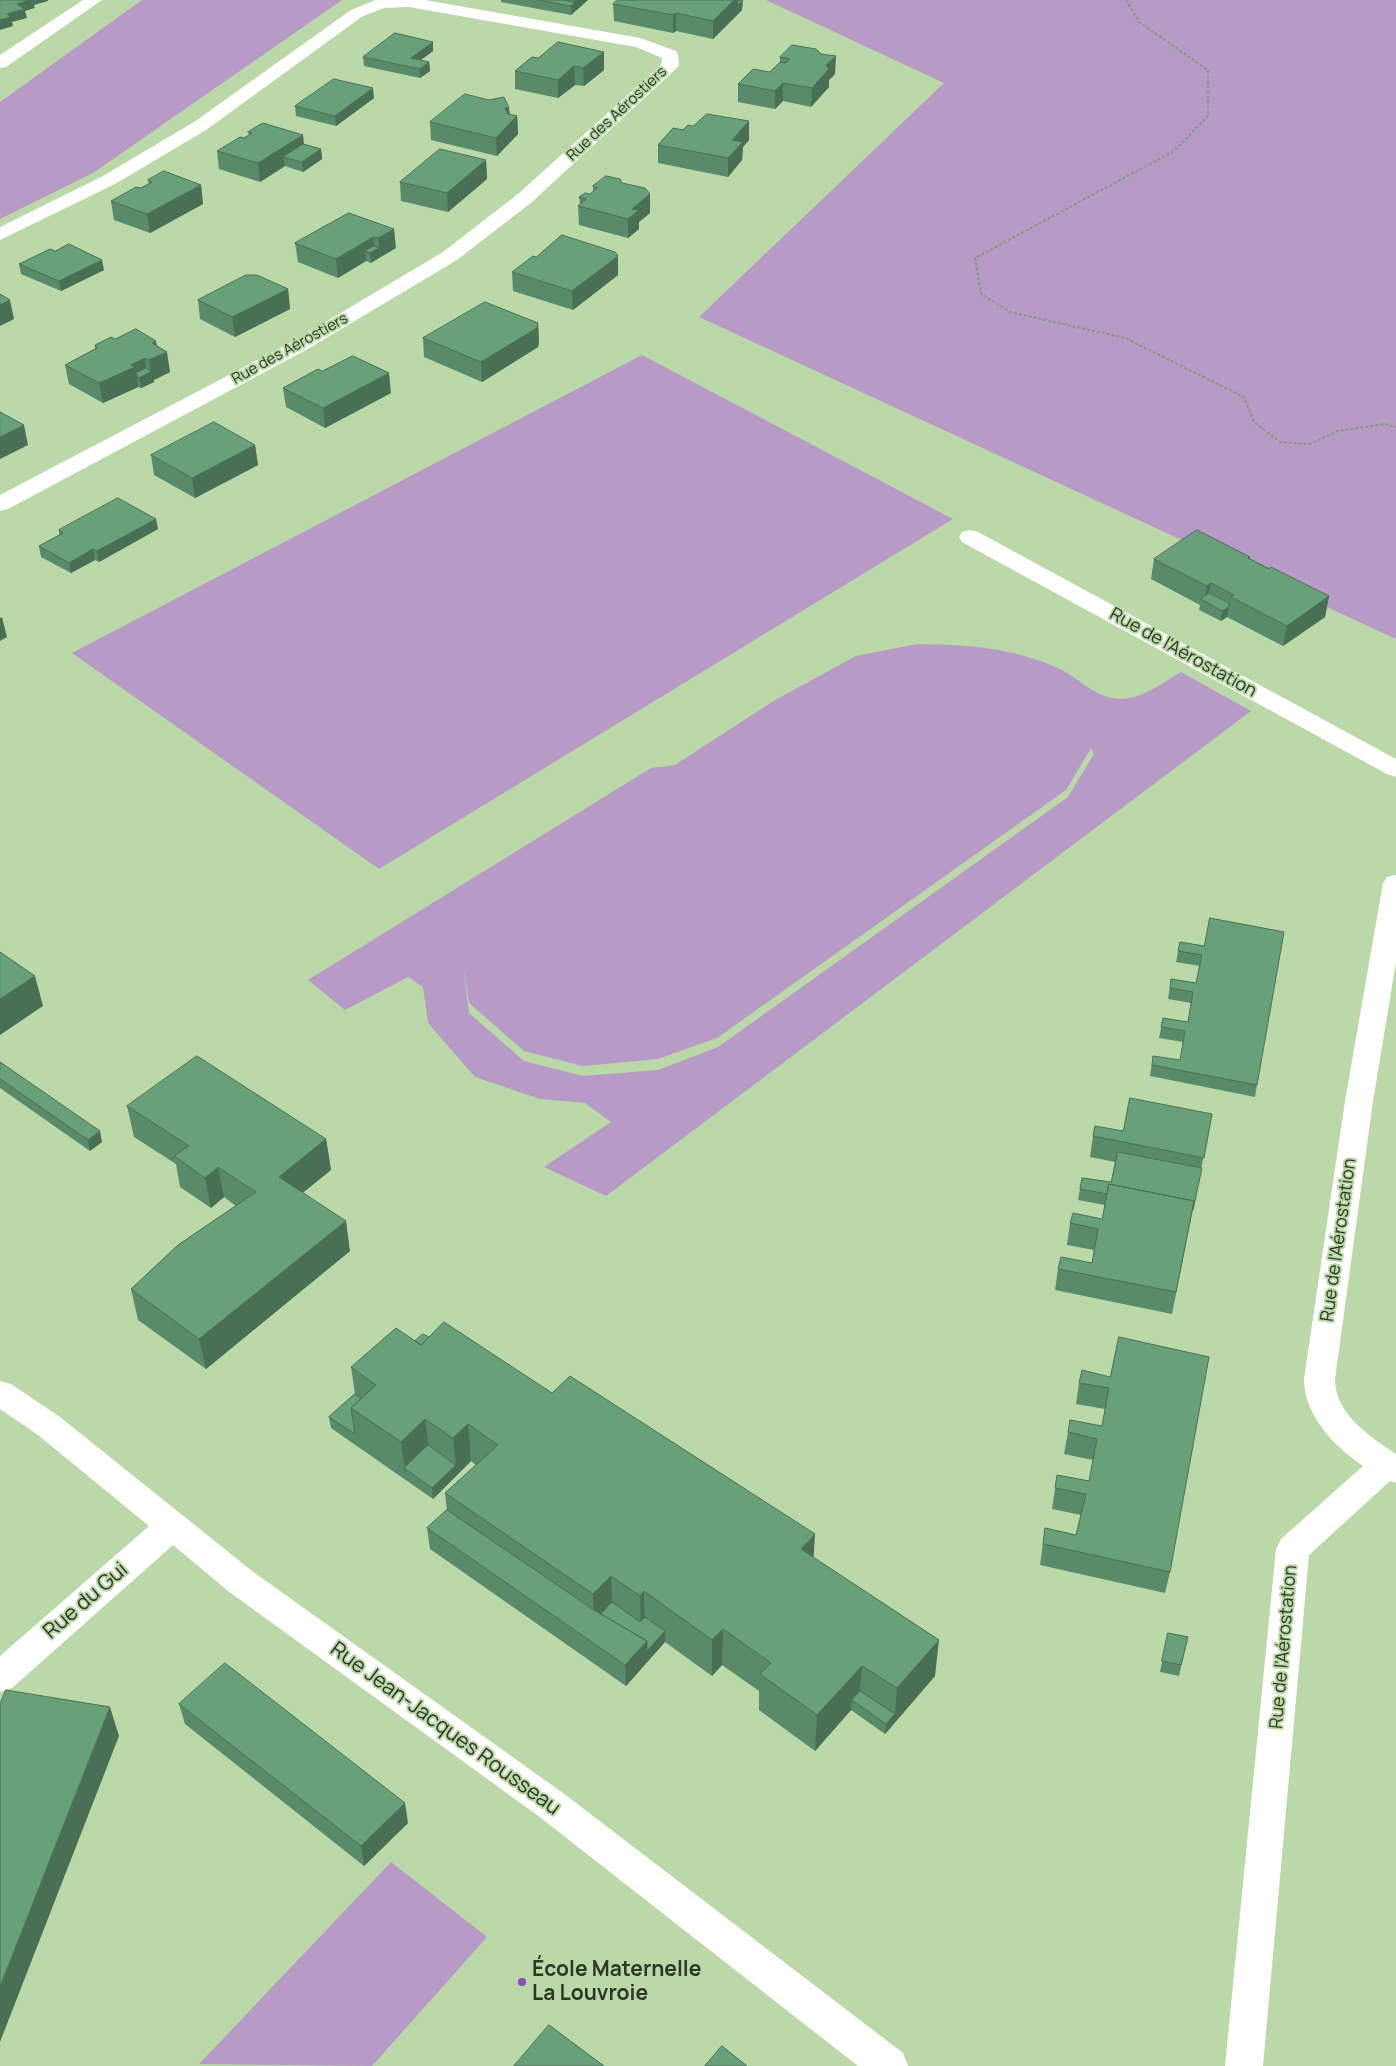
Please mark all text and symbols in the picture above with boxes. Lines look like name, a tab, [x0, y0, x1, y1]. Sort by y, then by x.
street label: Rue des Aérostiers	[563, 63, 671, 165]
street label: Rue des Aérostiers	[229, 310, 351, 388]
street label: Rue de l'Aérostation	[1106, 604, 1260, 702]
street label: Rue de l'Aérostation	[1317, 1157, 1361, 1323]
street label: Rue du Gui	[39, 1558, 133, 1644]
street label: Rue de l'Aérostation	[1266, 1564, 1302, 1730]
street label: Rue Jean-Jacques Rousseau	[325, 1637, 565, 1821]
place label: École Maternelle La Louvroie	[532, 1957, 701, 2007]
marker: École Maternelle La Louvroie	[516, 1976, 528, 1988]

